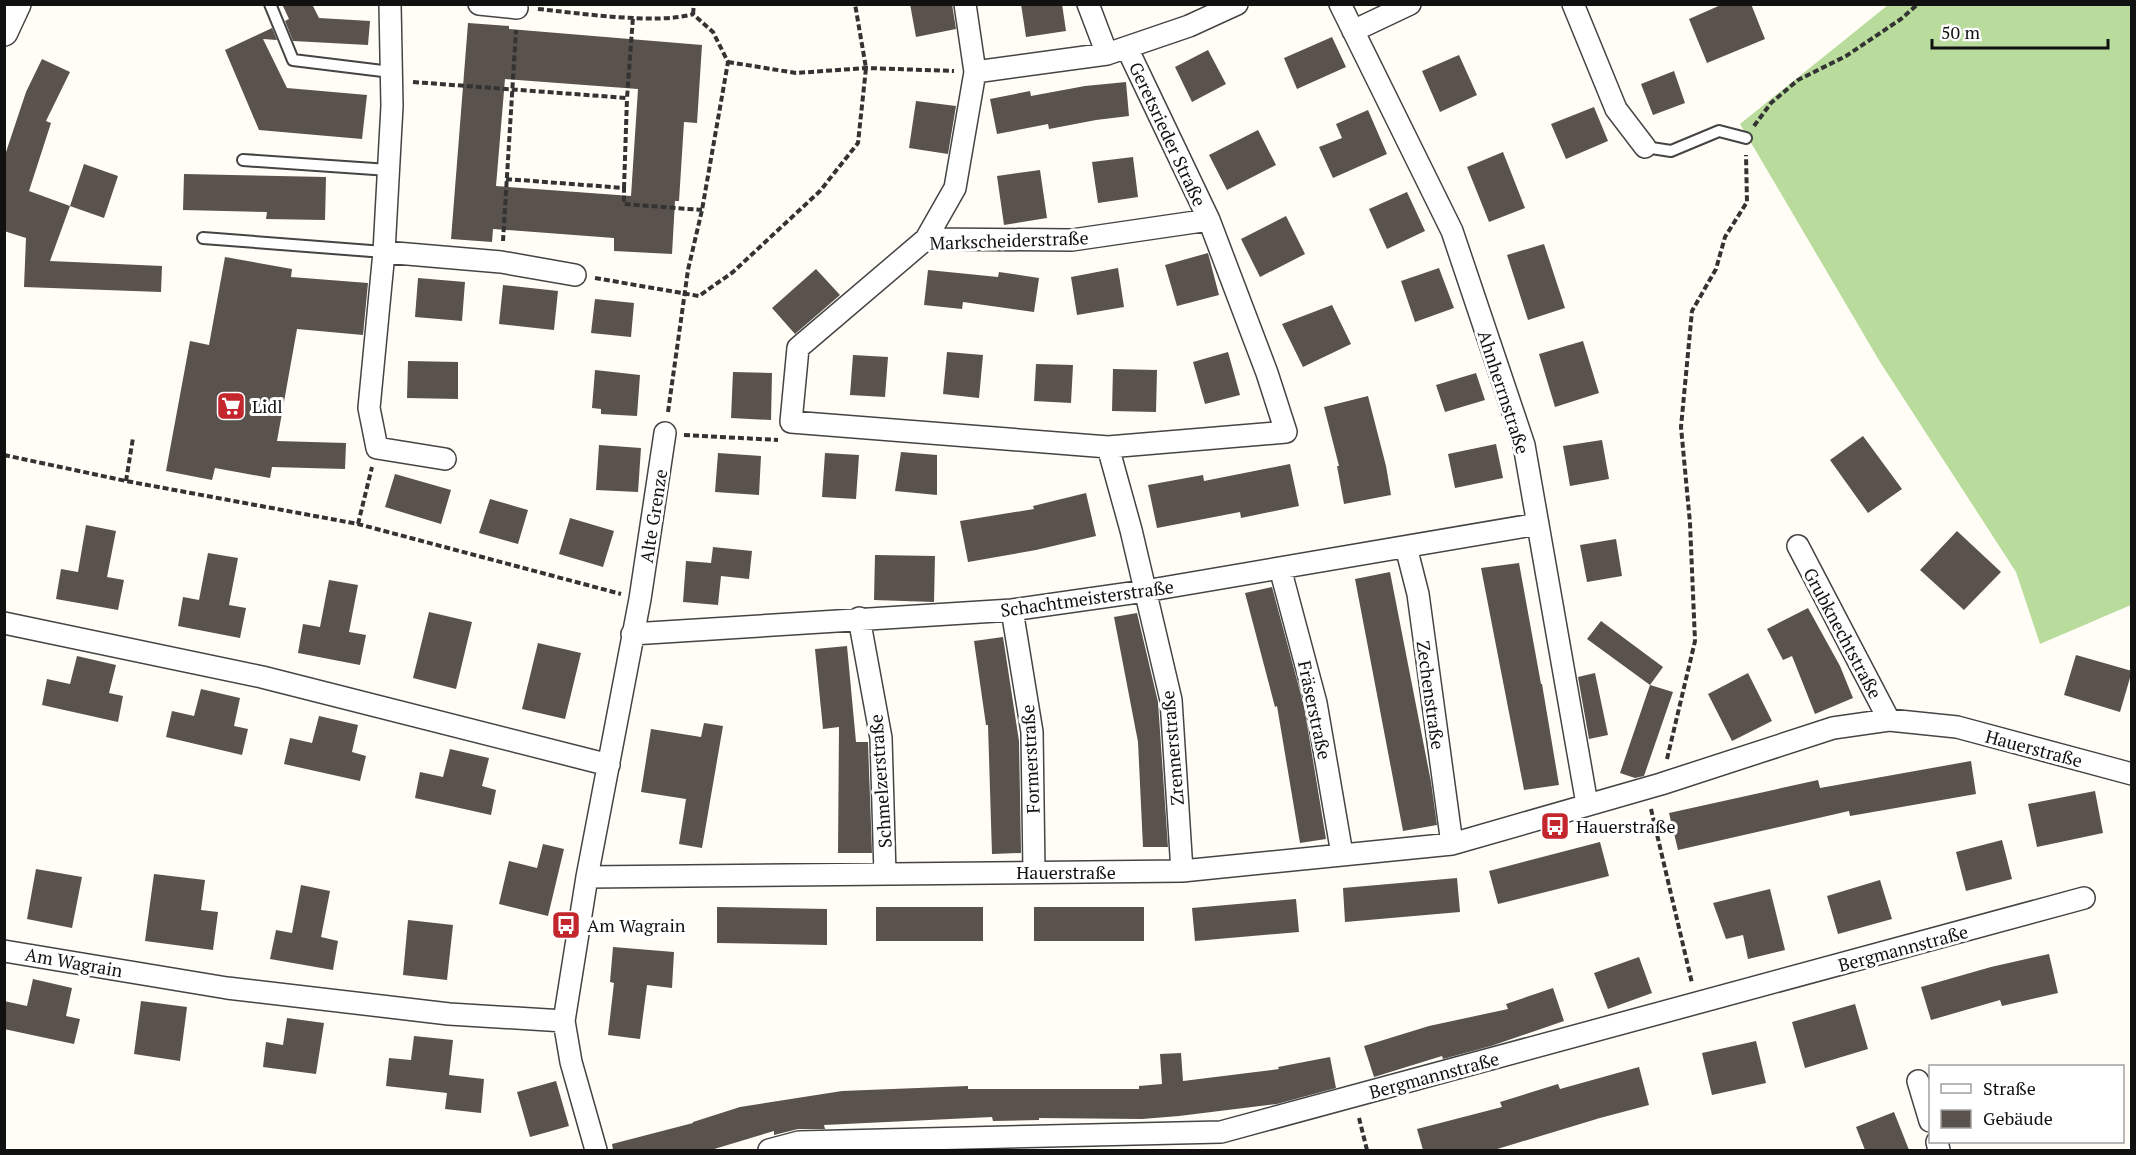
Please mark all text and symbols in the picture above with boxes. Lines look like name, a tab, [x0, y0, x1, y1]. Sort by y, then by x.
scale bar	[1932, 12, 2108, 50]
text: 50 m	[1941, 20, 1981, 44]
street label: Geretsrieder Straße	[1124, 58, 1212, 210]
street label: Markscheiderstraße	[929, 225, 1089, 255]
street label: Ahnherrnstraße	[1473, 327, 1535, 457]
supermarket icon: Lidl	[215, 390, 247, 422]
place label: Lidl	[252, 394, 283, 418]
street label: Alte Grenze	[634, 467, 672, 565]
street label: Grubknechtstraße	[1798, 563, 1888, 703]
street label: Schachtmeisterstraße	[999, 574, 1175, 622]
street label: Zechenstraße	[1412, 639, 1450, 751]
street label: Fräserstraße	[1293, 658, 1337, 762]
street label: Zrennerstraße	[1155, 690, 1189, 806]
street label: Formerstraße	[1015, 704, 1045, 814]
street label: Schmelzerstraße	[863, 713, 897, 849]
street label: Hauerstraße	[1983, 724, 2085, 772]
bus stop icon: Hauerstraße	[1539, 810, 1571, 842]
place label: Hauerstraße	[1576, 814, 1676, 838]
street label: Hauerstraße	[1016, 860, 1116, 884]
bus stop icon: Am Wagrain	[550, 909, 582, 941]
place label: Am Wagrain	[587, 913, 686, 937]
street label: Bergmannstraße	[1835, 919, 1971, 977]
street label: Am Wagrain	[23, 942, 125, 982]
street label: Bergmannstraße	[1366, 1046, 1502, 1104]
legend	[1929, 1065, 2124, 1143]
text: Straße	[1983, 1076, 2036, 1100]
text: Gebäude	[1983, 1106, 2053, 1130]

